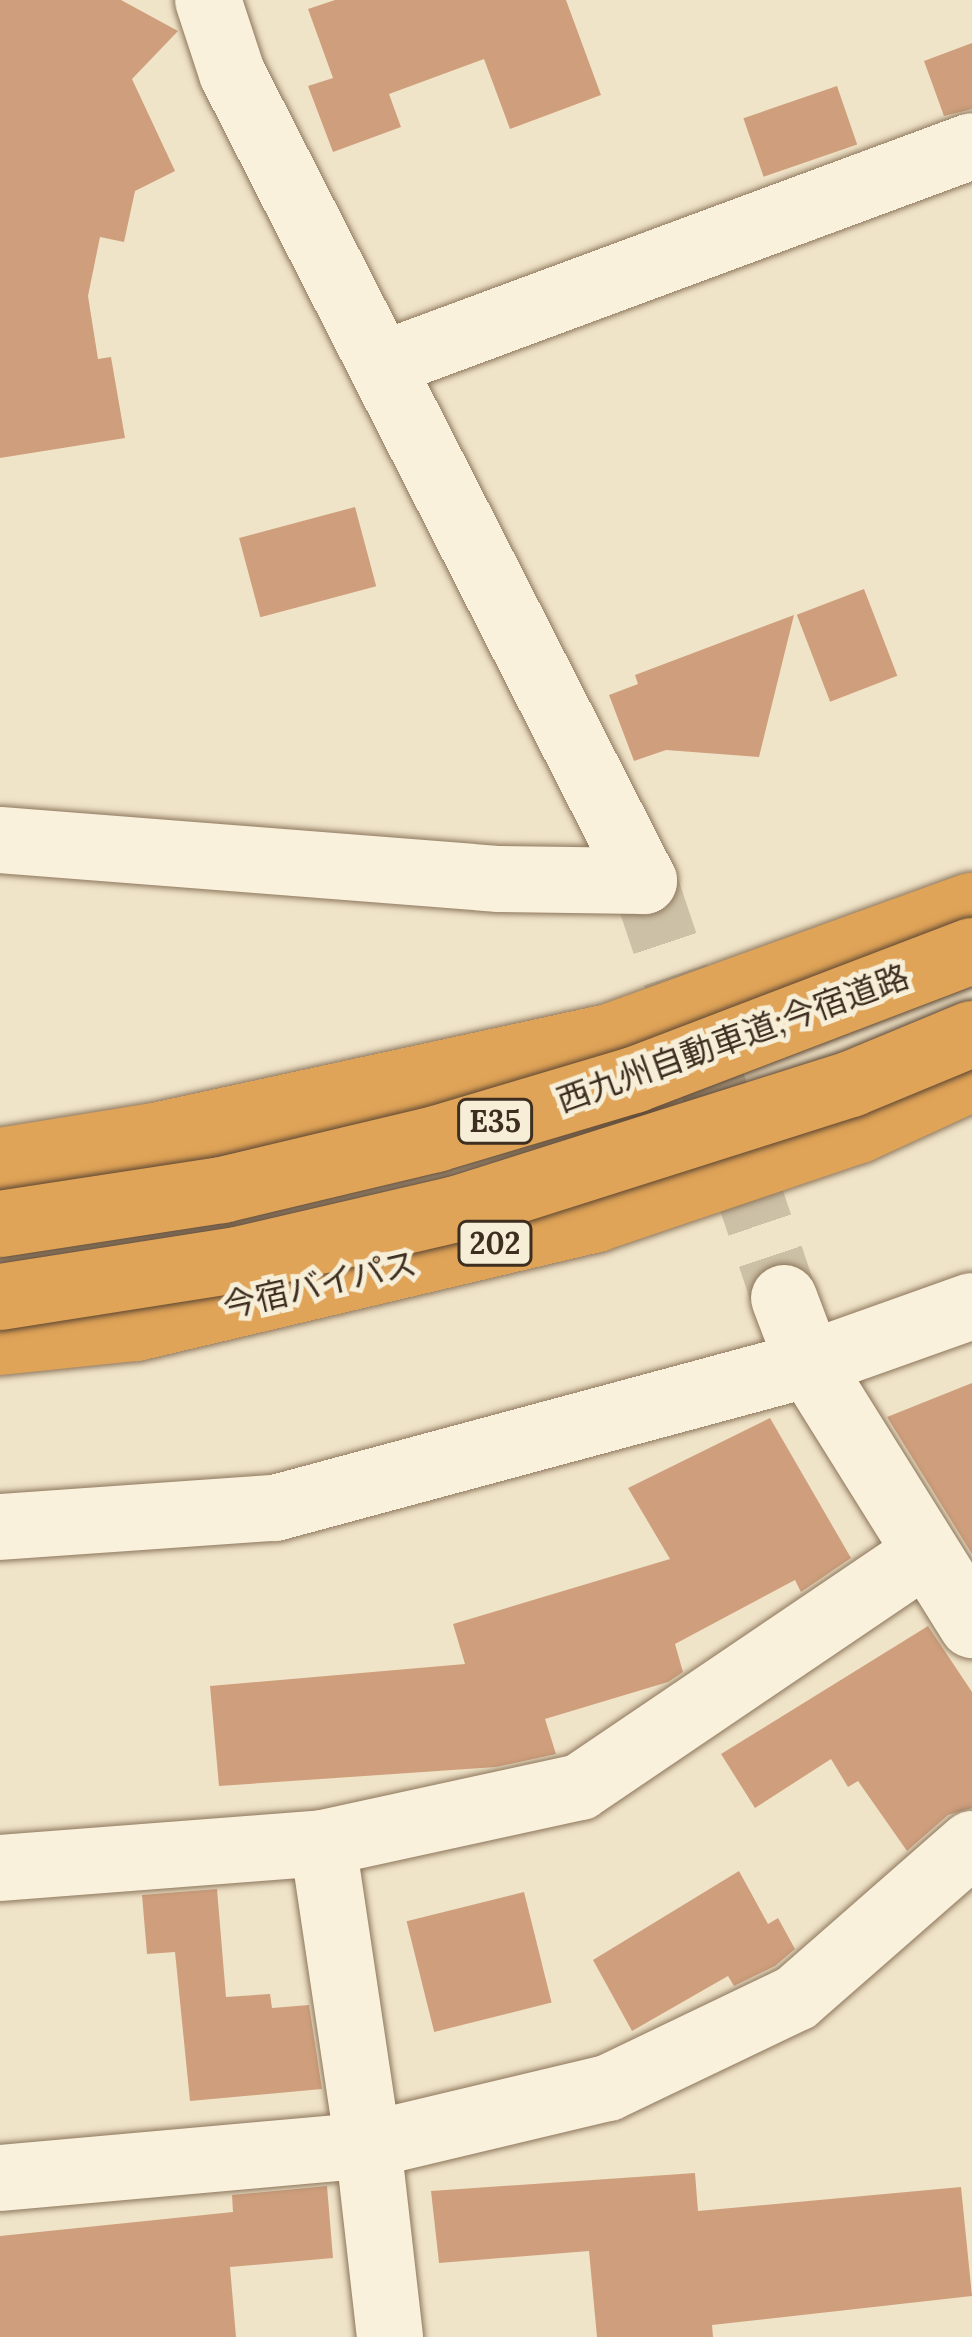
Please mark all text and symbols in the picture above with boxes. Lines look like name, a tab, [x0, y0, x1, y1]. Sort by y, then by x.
street label: 西九州自動車道;今宿道路	[552, 957, 914, 1121]
road number: E35	[456, 1097, 534, 1145]
road number: 202	[456, 1219, 534, 1267]
street label: 今宿バイパス	[219, 1243, 421, 1327]

